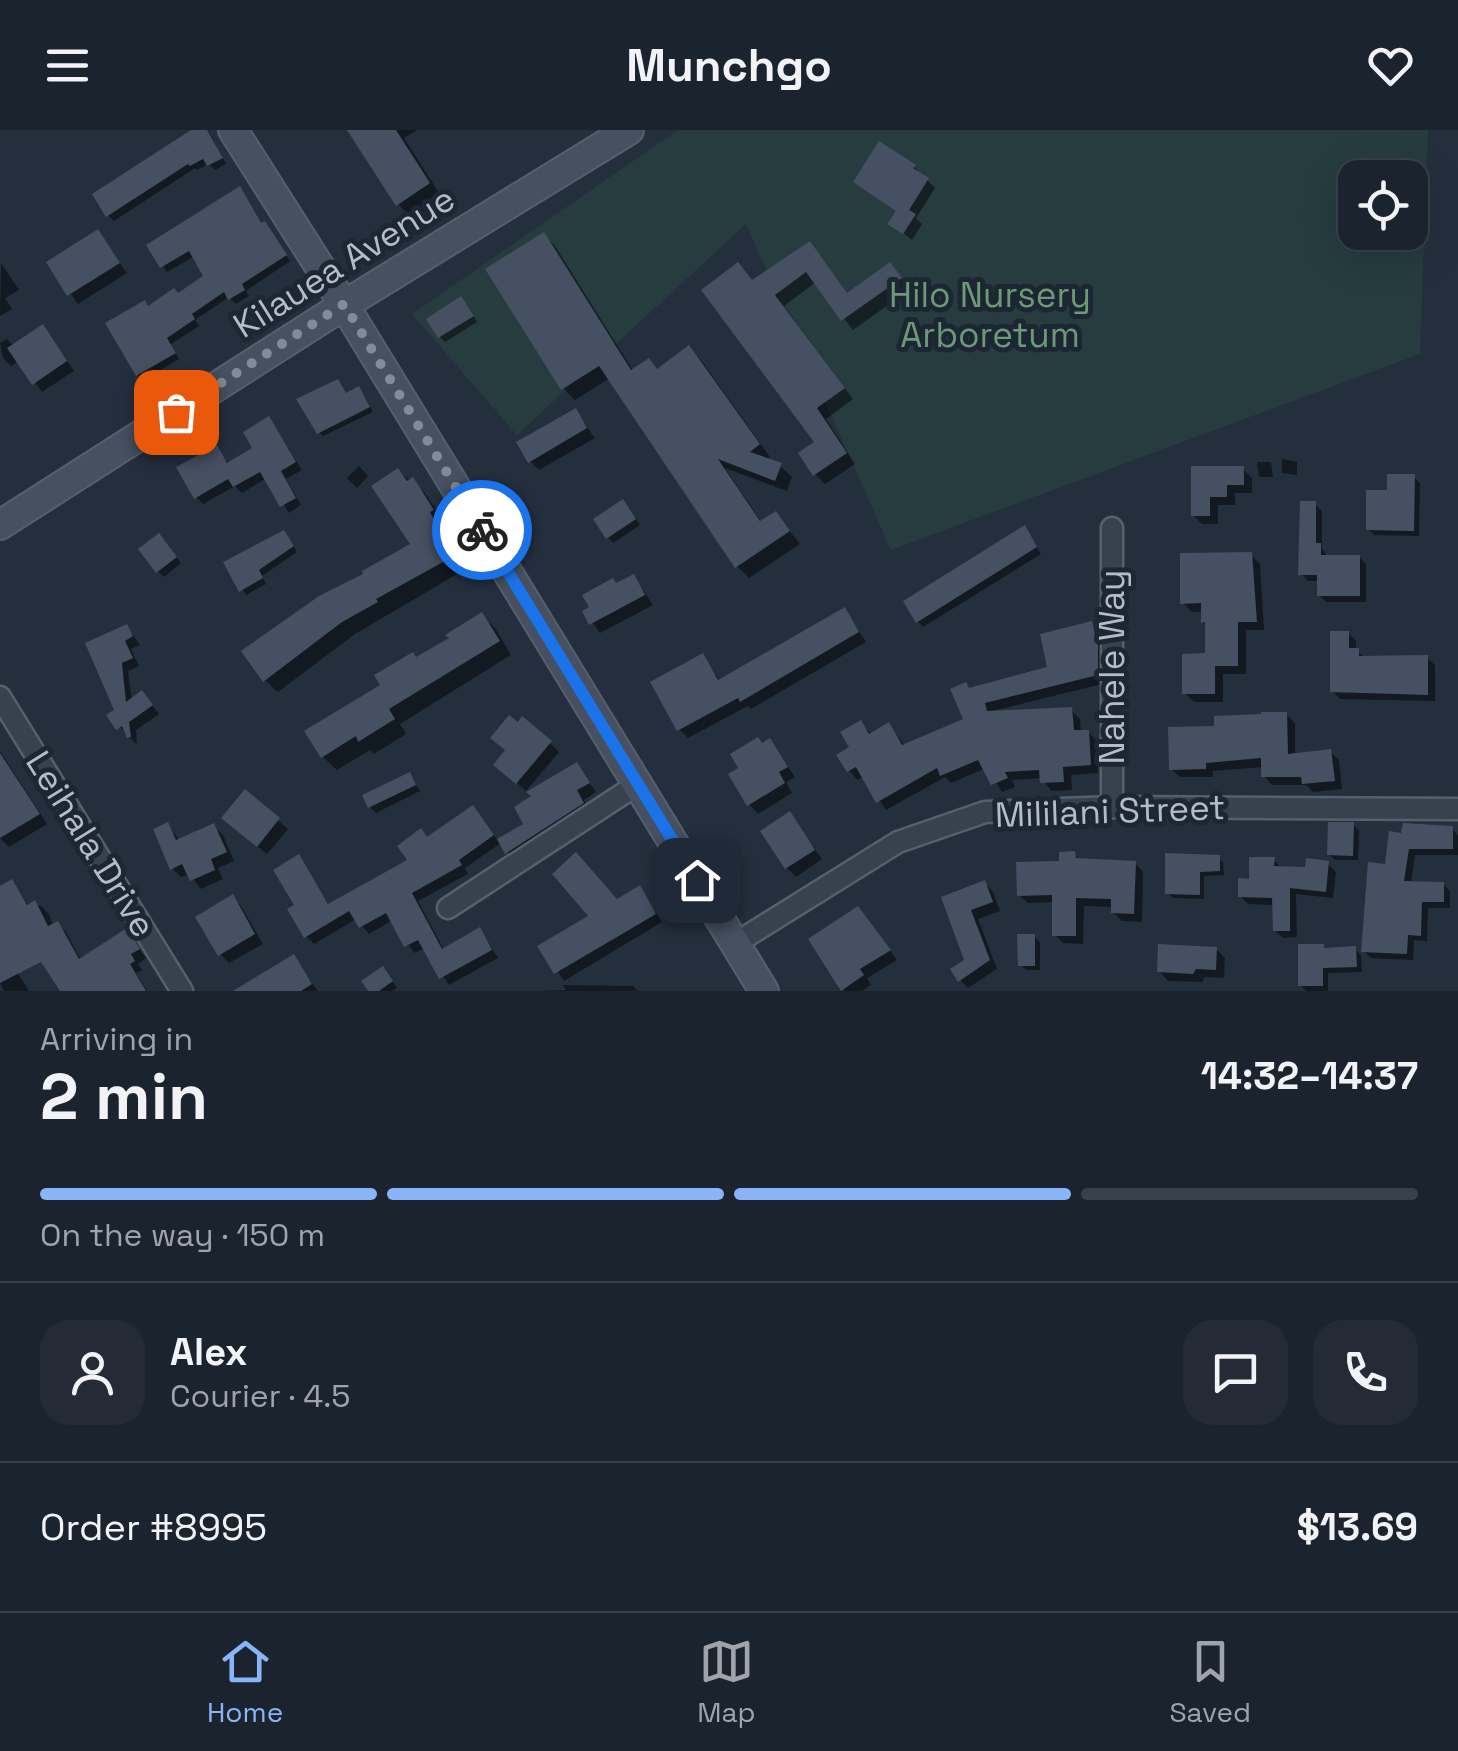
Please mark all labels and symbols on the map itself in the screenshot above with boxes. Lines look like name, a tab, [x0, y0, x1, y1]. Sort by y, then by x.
street label: Kilauea Avenue	[225, 176, 463, 348]
park label: Hilo Nursery Arboretum	[889, 273, 1091, 357]
pin	[134, 370, 219, 455]
courier	[432, 480, 532, 580]
street label: Nahele Way	[1090, 570, 1134, 764]
street label: Leihala Drive	[16, 743, 166, 945]
street label: Mililani Street	[994, 785, 1226, 837]
pin	[655, 838, 740, 923]

